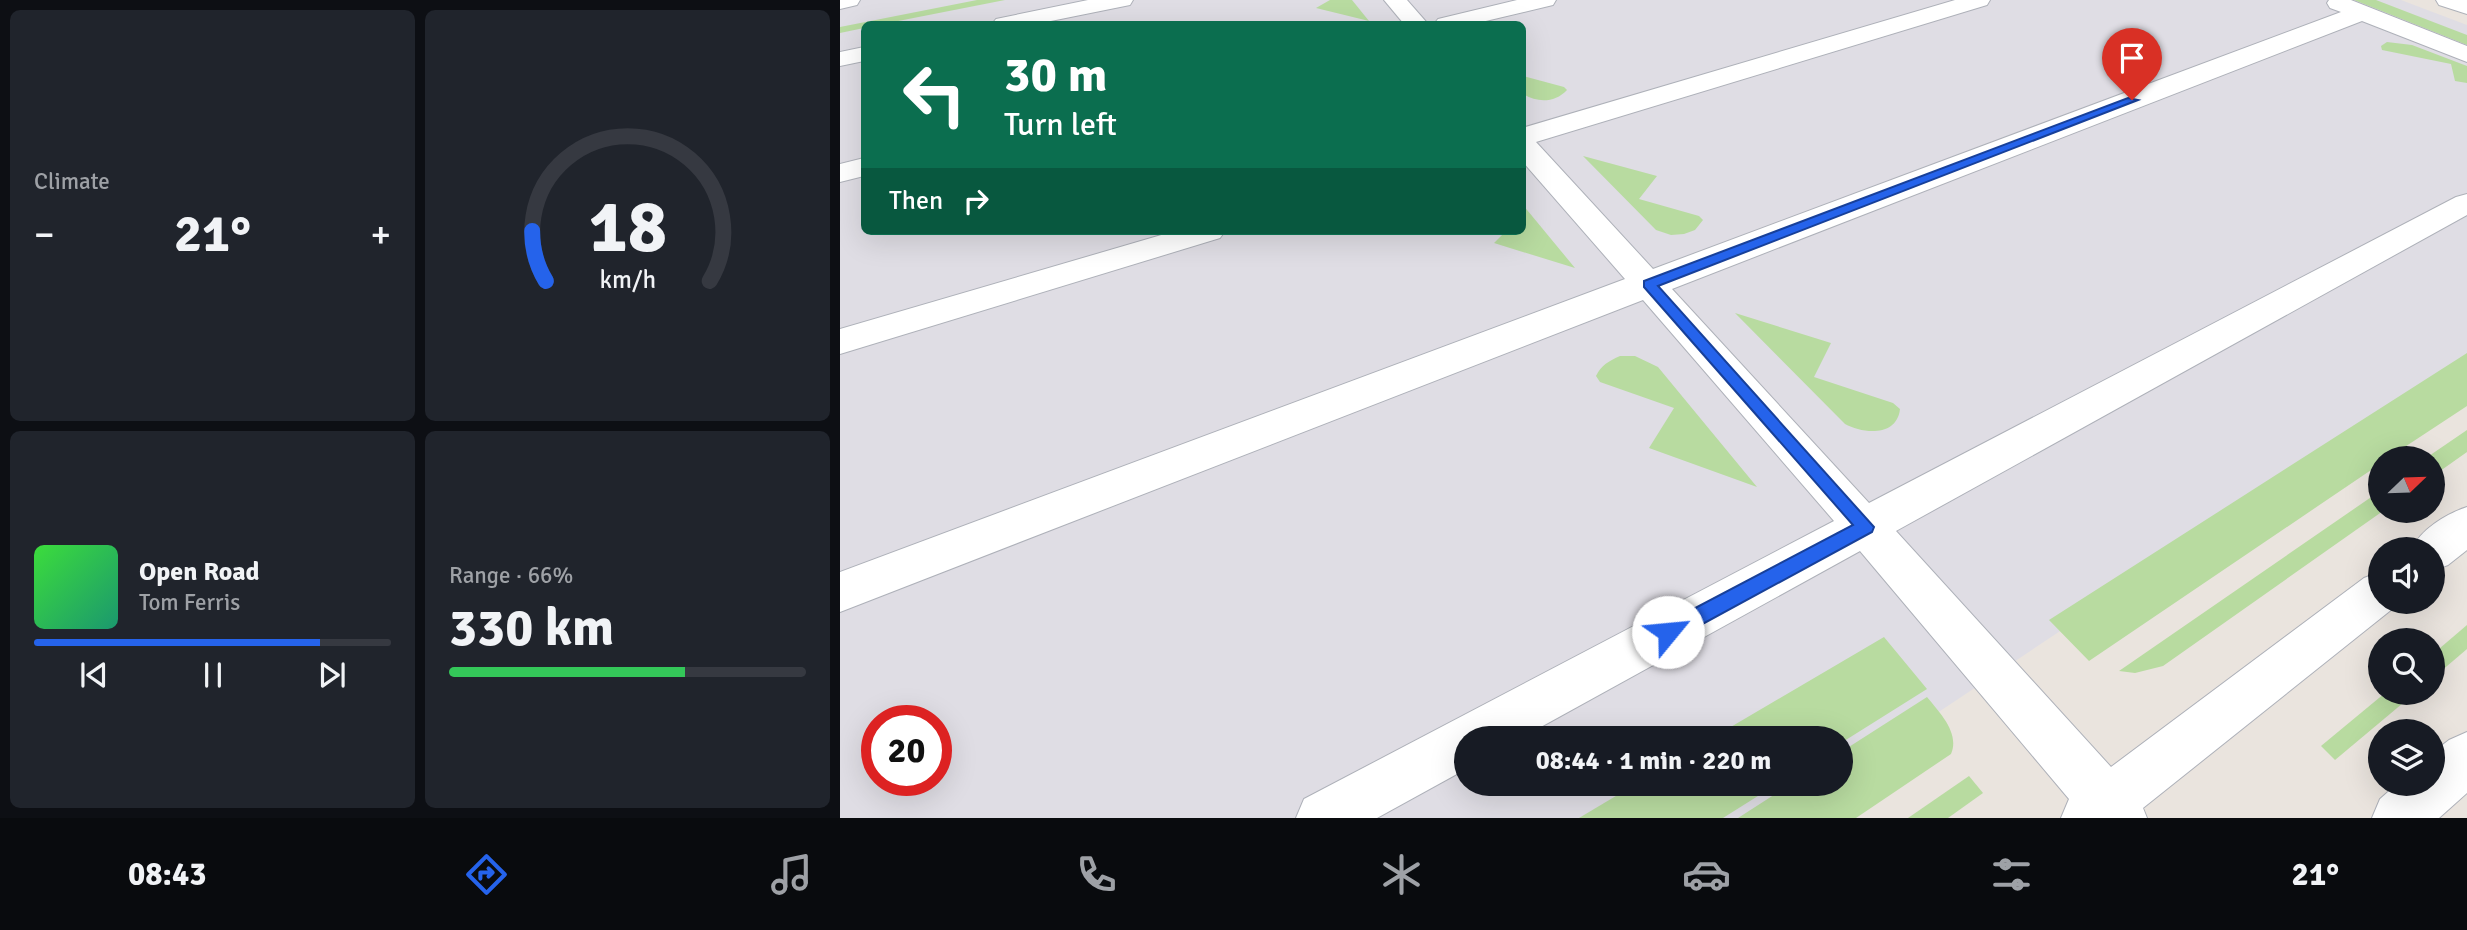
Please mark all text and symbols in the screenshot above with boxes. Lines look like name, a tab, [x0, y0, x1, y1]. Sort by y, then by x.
pin	[2102, 28, 2162, 100]
icon: arrive	[2113, 39, 2151, 77]
text: 30 m	[1004, 45, 1107, 105]
icon: left	[889, 49, 980, 140]
text: Turn left	[1004, 105, 1117, 144]
text: Climate	[34, 167, 110, 196]
icon: right	[957, 182, 995, 220]
text: 18	[588, 184, 667, 273]
text: Then	[889, 185, 943, 217]
text: 21°	[174, 202, 251, 266]
text: −	[34, 211, 55, 258]
text: +	[370, 211, 391, 258]
text: km/h	[599, 264, 656, 295]
north arrow	[2368, 446, 2445, 523]
map controls	[2368, 446, 2445, 796]
button: sound	[2368, 537, 2445, 614]
text: Open Road	[139, 556, 260, 588]
text: Range · 66%	[449, 561, 573, 590]
text: Tom Ferris	[139, 588, 240, 617]
position arrow	[1631, 595, 1705, 669]
text: 330 km	[449, 596, 614, 660]
button: search	[2368, 628, 2445, 705]
icon: previous	[75, 656, 113, 694]
icon: pause	[194, 656, 232, 694]
icon: next	[313, 656, 351, 694]
speed limit sign: 20	[861, 705, 952, 796]
button: layers	[2368, 719, 2445, 796]
text: 08:44 · 1 min · 220 m	[1536, 745, 1771, 777]
icon: directions	[462, 850, 511, 899]
icon: music	[767, 850, 816, 899]
icon: phone	[1072, 850, 1121, 899]
icon: climate	[1377, 850, 1426, 899]
icon: car	[1682, 850, 1731, 899]
icon: filters	[1987, 850, 2036, 899]
text: 08:43	[128, 855, 206, 894]
text: 21°	[2292, 855, 2339, 894]

